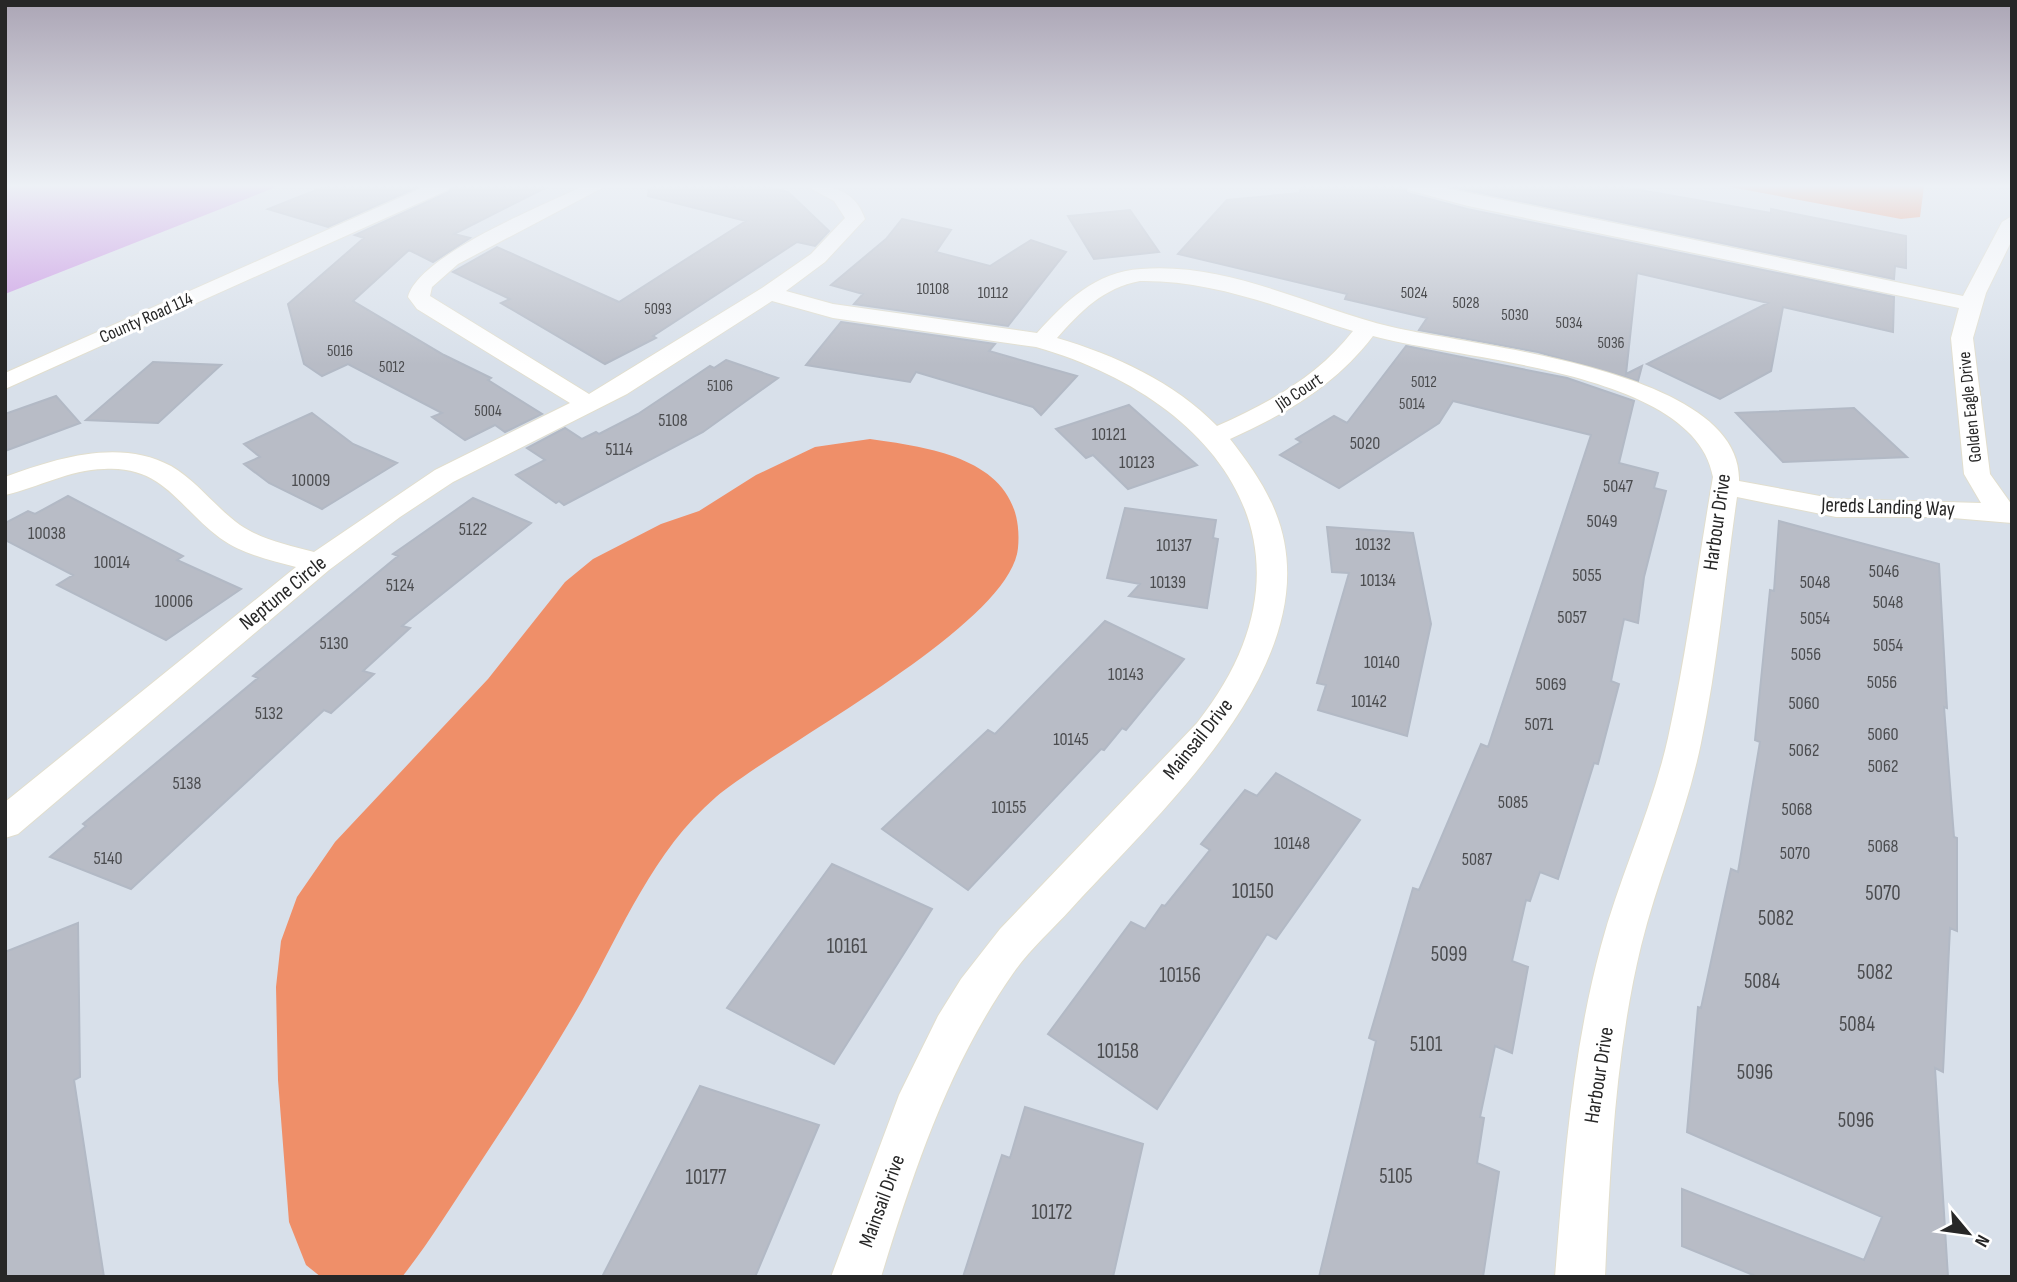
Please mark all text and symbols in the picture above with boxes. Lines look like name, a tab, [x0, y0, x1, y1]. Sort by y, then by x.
house number: 10108	[917, 280, 949, 299]
house number: 10112	[978, 284, 1008, 303]
house number: 5024	[1401, 284, 1428, 303]
street label: County Road 114	[96, 288, 196, 348]
house number: 5028	[1452, 294, 1480, 313]
house number: 5093	[644, 300, 672, 319]
house number: 5030	[1501, 306, 1529, 325]
house number: 5034	[1556, 314, 1583, 333]
house number: 5036	[1597, 334, 1625, 353]
house number: 5016	[327, 342, 353, 361]
street label: Golden Eagle Drive	[1954, 351, 1986, 463]
house number: 5012	[379, 358, 405, 377]
street label: Jib Court	[1271, 369, 1327, 416]
house number: 5012	[1411, 373, 1437, 392]
house number: 5106	[707, 377, 733, 396]
house number: 5014	[1399, 395, 1425, 414]
house number: 5004	[474, 402, 502, 421]
house number: 5108	[658, 410, 688, 431]
house number: 10121	[1092, 424, 1127, 445]
house number: 5020	[1350, 433, 1380, 454]
house number: 5114	[605, 439, 633, 460]
house number: 10123	[1119, 452, 1155, 473]
house number: 10009	[292, 470, 330, 491]
street label: Harbour Drive	[1698, 472, 1736, 572]
house number: 5047	[1603, 476, 1634, 497]
street label: Jereds Landing Way	[1820, 492, 1955, 522]
house number: 5049	[1587, 511, 1617, 532]
house number: 5122	[459, 519, 487, 540]
house number: 10038	[28, 523, 66, 544]
house number: 10132	[1355, 534, 1391, 555]
house number: 10137	[1156, 535, 1192, 556]
street label: Neptune Circle	[235, 550, 331, 636]
house number: 10014	[94, 552, 131, 573]
house number: 5046	[1869, 561, 1899, 582]
house number: 5055	[1572, 565, 1602, 586]
house number: 10134	[1360, 570, 1396, 591]
house number: 10139	[1150, 572, 1186, 593]
house number: 5048	[1800, 572, 1830, 593]
house number: 5124	[386, 575, 415, 596]
house number: 10006	[155, 591, 193, 612]
house number: 5048	[1873, 592, 1903, 613]
house number: 5057	[1557, 607, 1588, 628]
house number: 5054	[1800, 608, 1830, 629]
house number: 5130	[319, 633, 349, 654]
house number: 5054	[1873, 635, 1903, 656]
house number: 5056	[1791, 644, 1821, 665]
house number: 10140	[1364, 652, 1400, 673]
house number: 10143	[1108, 664, 1144, 685]
house number: 5056	[1867, 672, 1897, 693]
house number: 5069	[1536, 674, 1567, 695]
house number: 10142	[1351, 691, 1387, 712]
house number: 5060	[1788, 693, 1820, 714]
street label: Mainsail Drive	[1158, 694, 1238, 784]
house number: 5132	[255, 703, 283, 724]
house number: 5071	[1525, 714, 1554, 735]
house number: 5060	[1867, 724, 1899, 745]
house number: 10145	[1053, 729, 1089, 750]
house number: 5062	[1789, 740, 1819, 761]
house number: 5062	[1868, 756, 1898, 777]
house number: 5138	[173, 773, 202, 794]
house number: 5085	[1498, 792, 1528, 813]
house number: 10155	[991, 797, 1027, 818]
house number: 5068	[1781, 799, 1813, 820]
house number: 10148	[1274, 833, 1310, 854]
house number: 5068	[1867, 836, 1899, 857]
house number: 5070	[1780, 843, 1810, 864]
house number: 5140	[93, 848, 123, 869]
house number: 5087	[1462, 849, 1493, 870]
house number: 10150	[1232, 879, 1274, 904]
house number: 5070	[1865, 881, 1901, 906]
house number: 5082	[1758, 906, 1794, 931]
house number: 10161	[827, 934, 868, 959]
house number: 5099	[1431, 942, 1467, 967]
house number: 5082	[1857, 960, 1893, 985]
house number: 10156	[1159, 963, 1201, 988]
house number: 5084	[1744, 969, 1780, 994]
house number: 5084	[1839, 1012, 1875, 1037]
street label: Harbour Drive	[1579, 1025, 1619, 1125]
house number: 5101	[1410, 1032, 1443, 1057]
house number: 10158	[1097, 1039, 1139, 1064]
house number: 5096	[1737, 1060, 1773, 1085]
house number: 5096	[1838, 1108, 1874, 1133]
street label: Mainsail Drive	[854, 1151, 910, 1251]
house number: 5105	[1379, 1164, 1413, 1189]
house number: 10177	[686, 1165, 727, 1190]
north arrow	[1933, 1198, 2003, 1268]
house number: 10172	[1031, 1200, 1073, 1225]
text: N	[1969, 1230, 1994, 1251]

